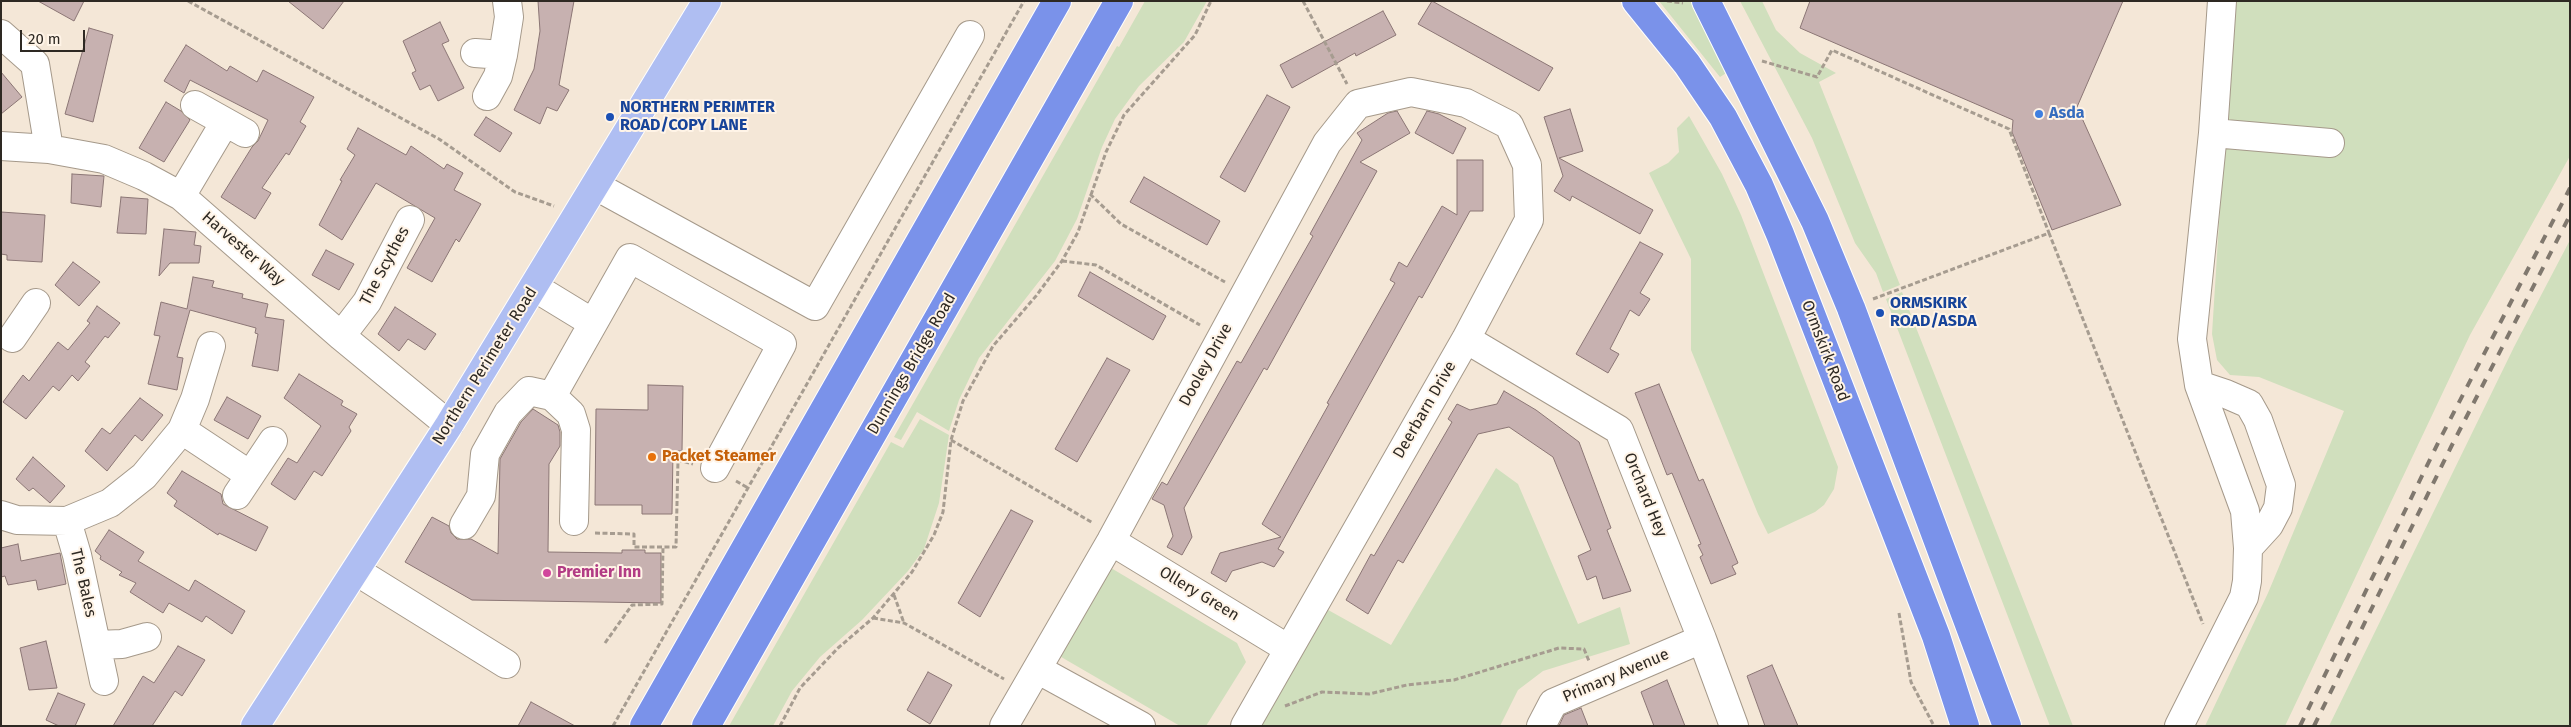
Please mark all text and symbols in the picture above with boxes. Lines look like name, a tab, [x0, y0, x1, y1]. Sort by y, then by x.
scale bar	[22, 20, 88, 52]
text: 20 m	[28, 30, 61, 48]
place label: NORTHERN PERIMTER ROAD/COPY LANE	[620, 98, 775, 136]
place label: Asda	[2049, 104, 2085, 124]
marker: Asda	[2033, 108, 2045, 120]
marker: NORTHERN PERIMTER ROAD/COPY LANE	[604, 111, 616, 123]
street label: Harvester Way	[198, 208, 288, 290]
street label: The Scythes	[356, 223, 414, 309]
street label: Northern Perimeter Road	[429, 284, 541, 448]
street label: Dunnings Bridge Road	[864, 290, 960, 438]
place label: ORMSKIRK ROAD/ASDA	[1890, 294, 1977, 332]
street label: Ormskirk Road	[1797, 298, 1853, 404]
marker: ORMSKIRK ROAD/ASDA	[1874, 307, 1886, 319]
street label: Dooley Drive	[1175, 320, 1237, 410]
street label: Deerbarn Drive	[1389, 358, 1461, 462]
place label: Packet Steamer	[662, 447, 776, 467]
street label: Orchard Hey	[1619, 450, 1671, 540]
marker: Packet Steamer	[646, 451, 658, 463]
street label: The Bales	[66, 547, 100, 619]
place label: Premier Inn	[557, 563, 641, 583]
street label: Ollery Green	[1155, 563, 1243, 625]
marker: Premier Inn	[541, 567, 553, 579]
street label: Primary Avenue	[1560, 645, 1672, 707]

